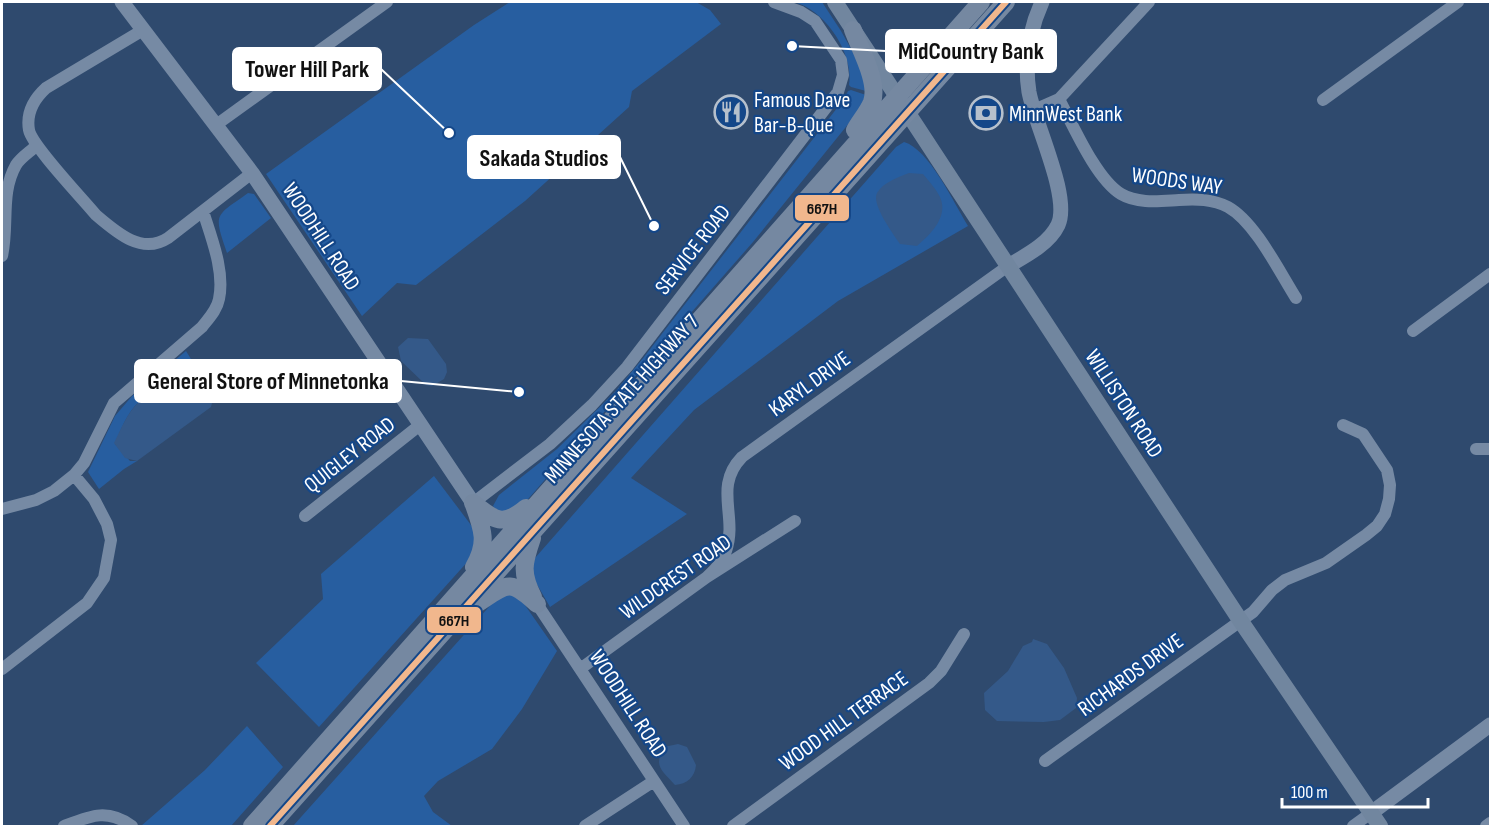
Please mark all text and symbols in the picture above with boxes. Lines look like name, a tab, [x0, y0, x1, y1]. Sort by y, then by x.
callout: MidCountry Bank	[886, 30, 1056, 72]
text: MidCountry Bank	[898, 37, 1044, 66]
callout: Tower Hill Park	[233, 48, 381, 90]
text: Tower Hill Park	[245, 55, 369, 84]
place label: Famous Dave Bar-B-Que	[754, 87, 850, 139]
restaurant icon: Famous Dave Bar-B-Que	[713, 94, 749, 130]
bank icon: MinnWest Bank	[968, 95, 1004, 131]
place label: MinnWest Bank	[1009, 101, 1123, 128]
callout: Sakada Studios	[468, 136, 620, 178]
text: Sakada Studios	[480, 144, 608, 173]
street label: WOODS WAY	[1130, 162, 1224, 201]
street label: WOODHILL ROAD	[276, 178, 366, 296]
line badge: 667H	[794, 194, 850, 222]
street label: SERVICE ROAD	[650, 199, 737, 300]
text: 667H	[807, 200, 837, 219]
street label: MINNESOTA STATE HIGHWAY 7	[539, 309, 705, 489]
street label: WILLISTON ROAD	[1079, 345, 1169, 463]
street label: KARYL DRIVE	[764, 346, 856, 423]
callout: General Store of Minnetonka	[135, 360, 401, 402]
text: General Store of Minnetonka	[147, 367, 389, 396]
street label: QUIGLEY ROAD	[299, 411, 401, 499]
street label: WILDCREST ROAD	[615, 529, 737, 626]
line badge: 667H	[426, 606, 482, 634]
text: 667H	[439, 612, 469, 631]
street label: RICHARDS DRIVE	[1073, 628, 1189, 723]
street label: WOODHILL ROAD	[583, 645, 673, 763]
street label: WOOD HILL TERRACE	[774, 665, 914, 777]
scale bar	[1282, 771, 1428, 809]
text: 100 m	[1291, 782, 1328, 803]

